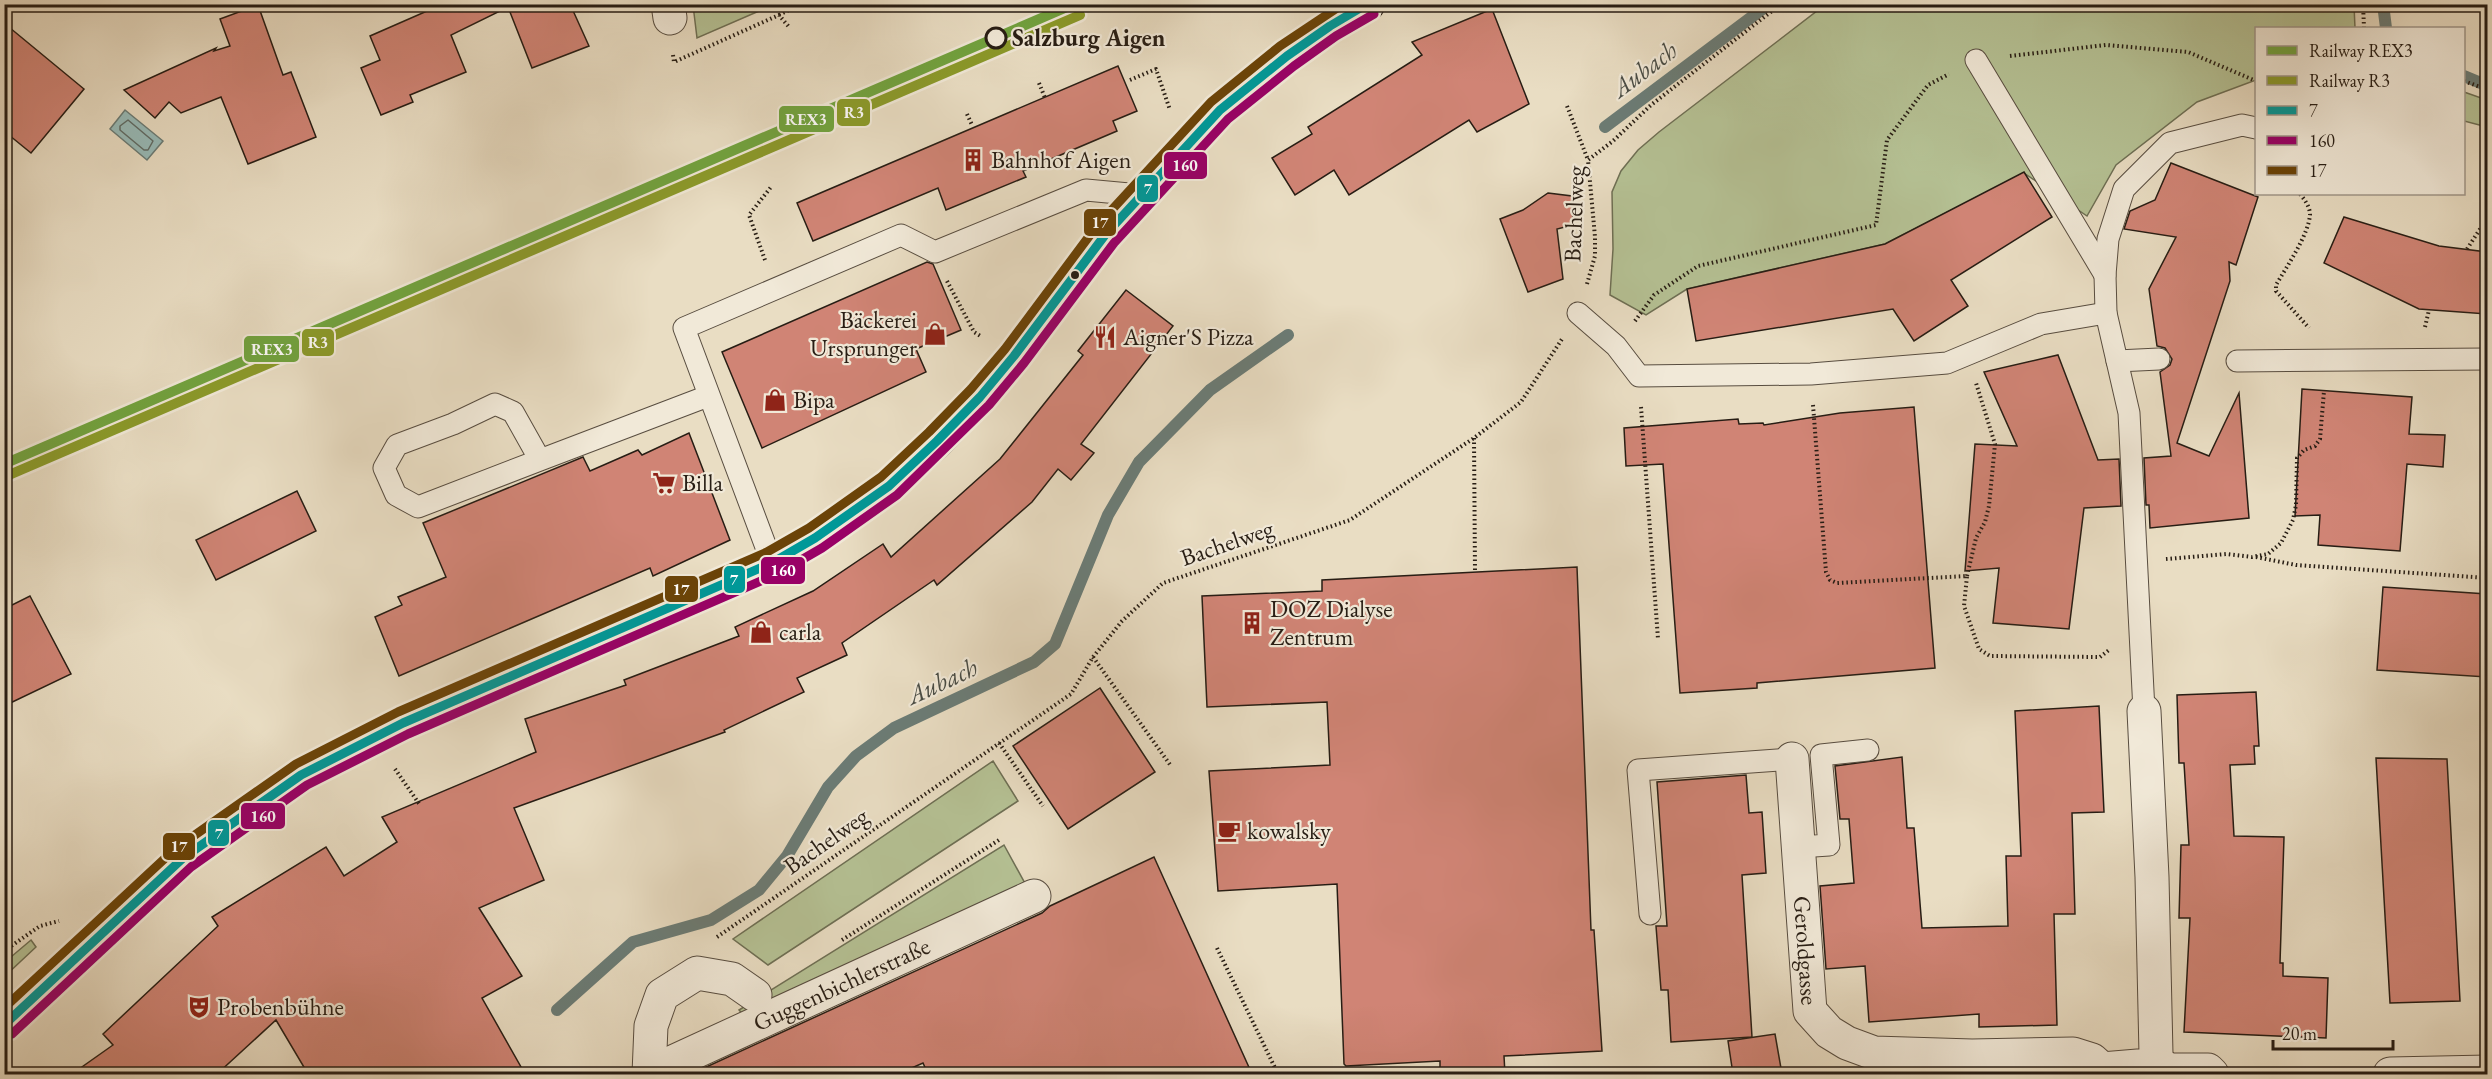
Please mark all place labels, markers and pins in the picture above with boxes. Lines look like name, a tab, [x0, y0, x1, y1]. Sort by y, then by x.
place label: Salzburg Aigen	[1012, 22, 1166, 54]
marker: Salzburg Aigen	[985, 27, 1007, 49]
place label: Bahnhof Aigen	[991, 144, 1132, 175]
building icon: Bahnhof Aigen	[960, 147, 986, 173]
unlabelled marker	[1069, 269, 1081, 281]
place label: Bäckerei Ursprunger	[810, 304, 917, 363]
shop icon: Bäckerei Ursprunger	[922, 321, 948, 347]
place label: Aigner'S Pizza	[1122, 321, 1254, 352]
restaurant icon: Aigner'S Pizza	[1092, 324, 1118, 350]
place label: Bipa	[793, 384, 835, 415]
shop icon: Bipa	[762, 387, 788, 413]
place label: Billa	[682, 467, 723, 498]
supermarket icon: Billa	[651, 470, 677, 496]
place label: DOZ Dialyse Zentrum	[1270, 593, 1393, 652]
building icon: DOZ Dialyse Zentrum	[1239, 610, 1265, 636]
place label: carla	[779, 616, 822, 647]
shop icon: carla	[748, 619, 774, 645]
place label: kowalsky	[1247, 815, 1331, 846]
cafe icon: kowalsky	[1216, 818, 1242, 844]
place label: Probenbühne	[217, 991, 344, 1022]
theatre icon: Probenbühne	[186, 994, 212, 1020]

